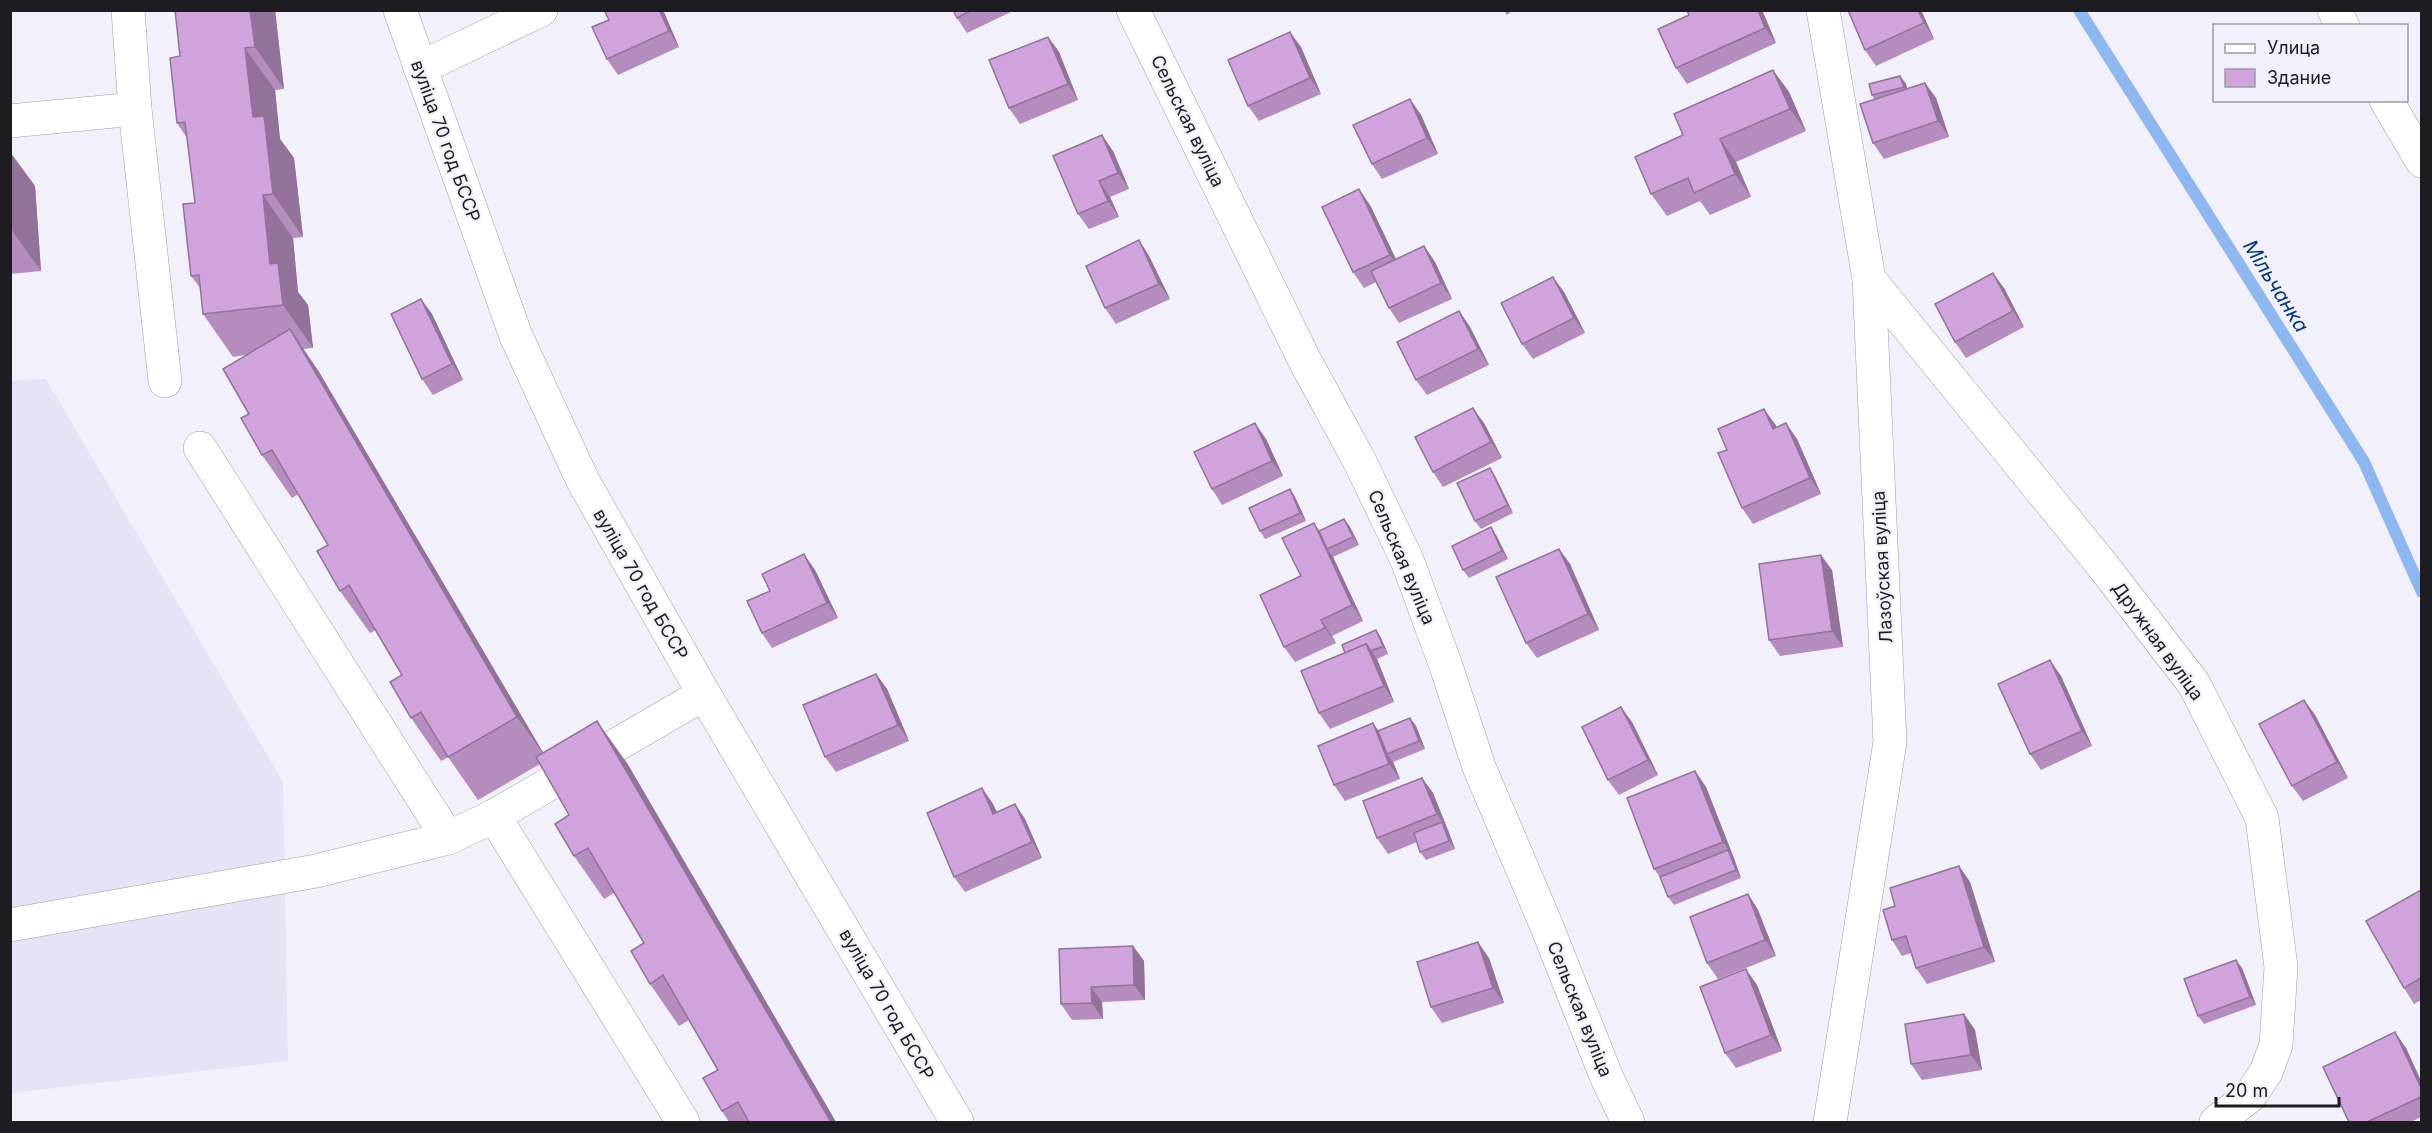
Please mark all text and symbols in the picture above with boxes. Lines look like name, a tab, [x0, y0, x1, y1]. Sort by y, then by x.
legend	[2213, 24, 2408, 102]
text: Улица	[2267, 37, 2320, 58]
street label: Сельская вуліца	[1147, 52, 1229, 190]
street label: вуліца 70 год БССР	[407, 57, 485, 225]
text: Здание	[2267, 67, 2331, 88]
water label: Мільчанка	[2238, 235, 2314, 337]
street label: Сельская вуліца	[1364, 486, 1440, 628]
street label: Лазоўская вуліца	[1868, 490, 1896, 644]
street label: вуліца 70 год БССР	[589, 505, 693, 663]
street label: Дружная вуліца	[2108, 578, 2208, 704]
street label: вуліца 70 год БССР	[835, 925, 939, 1083]
street label: Сельская вуліца	[1543, 938, 1617, 1080]
scale bar	[2216, 1070, 2339, 1108]
text: 20 m	[2225, 1080, 2268, 1101]

